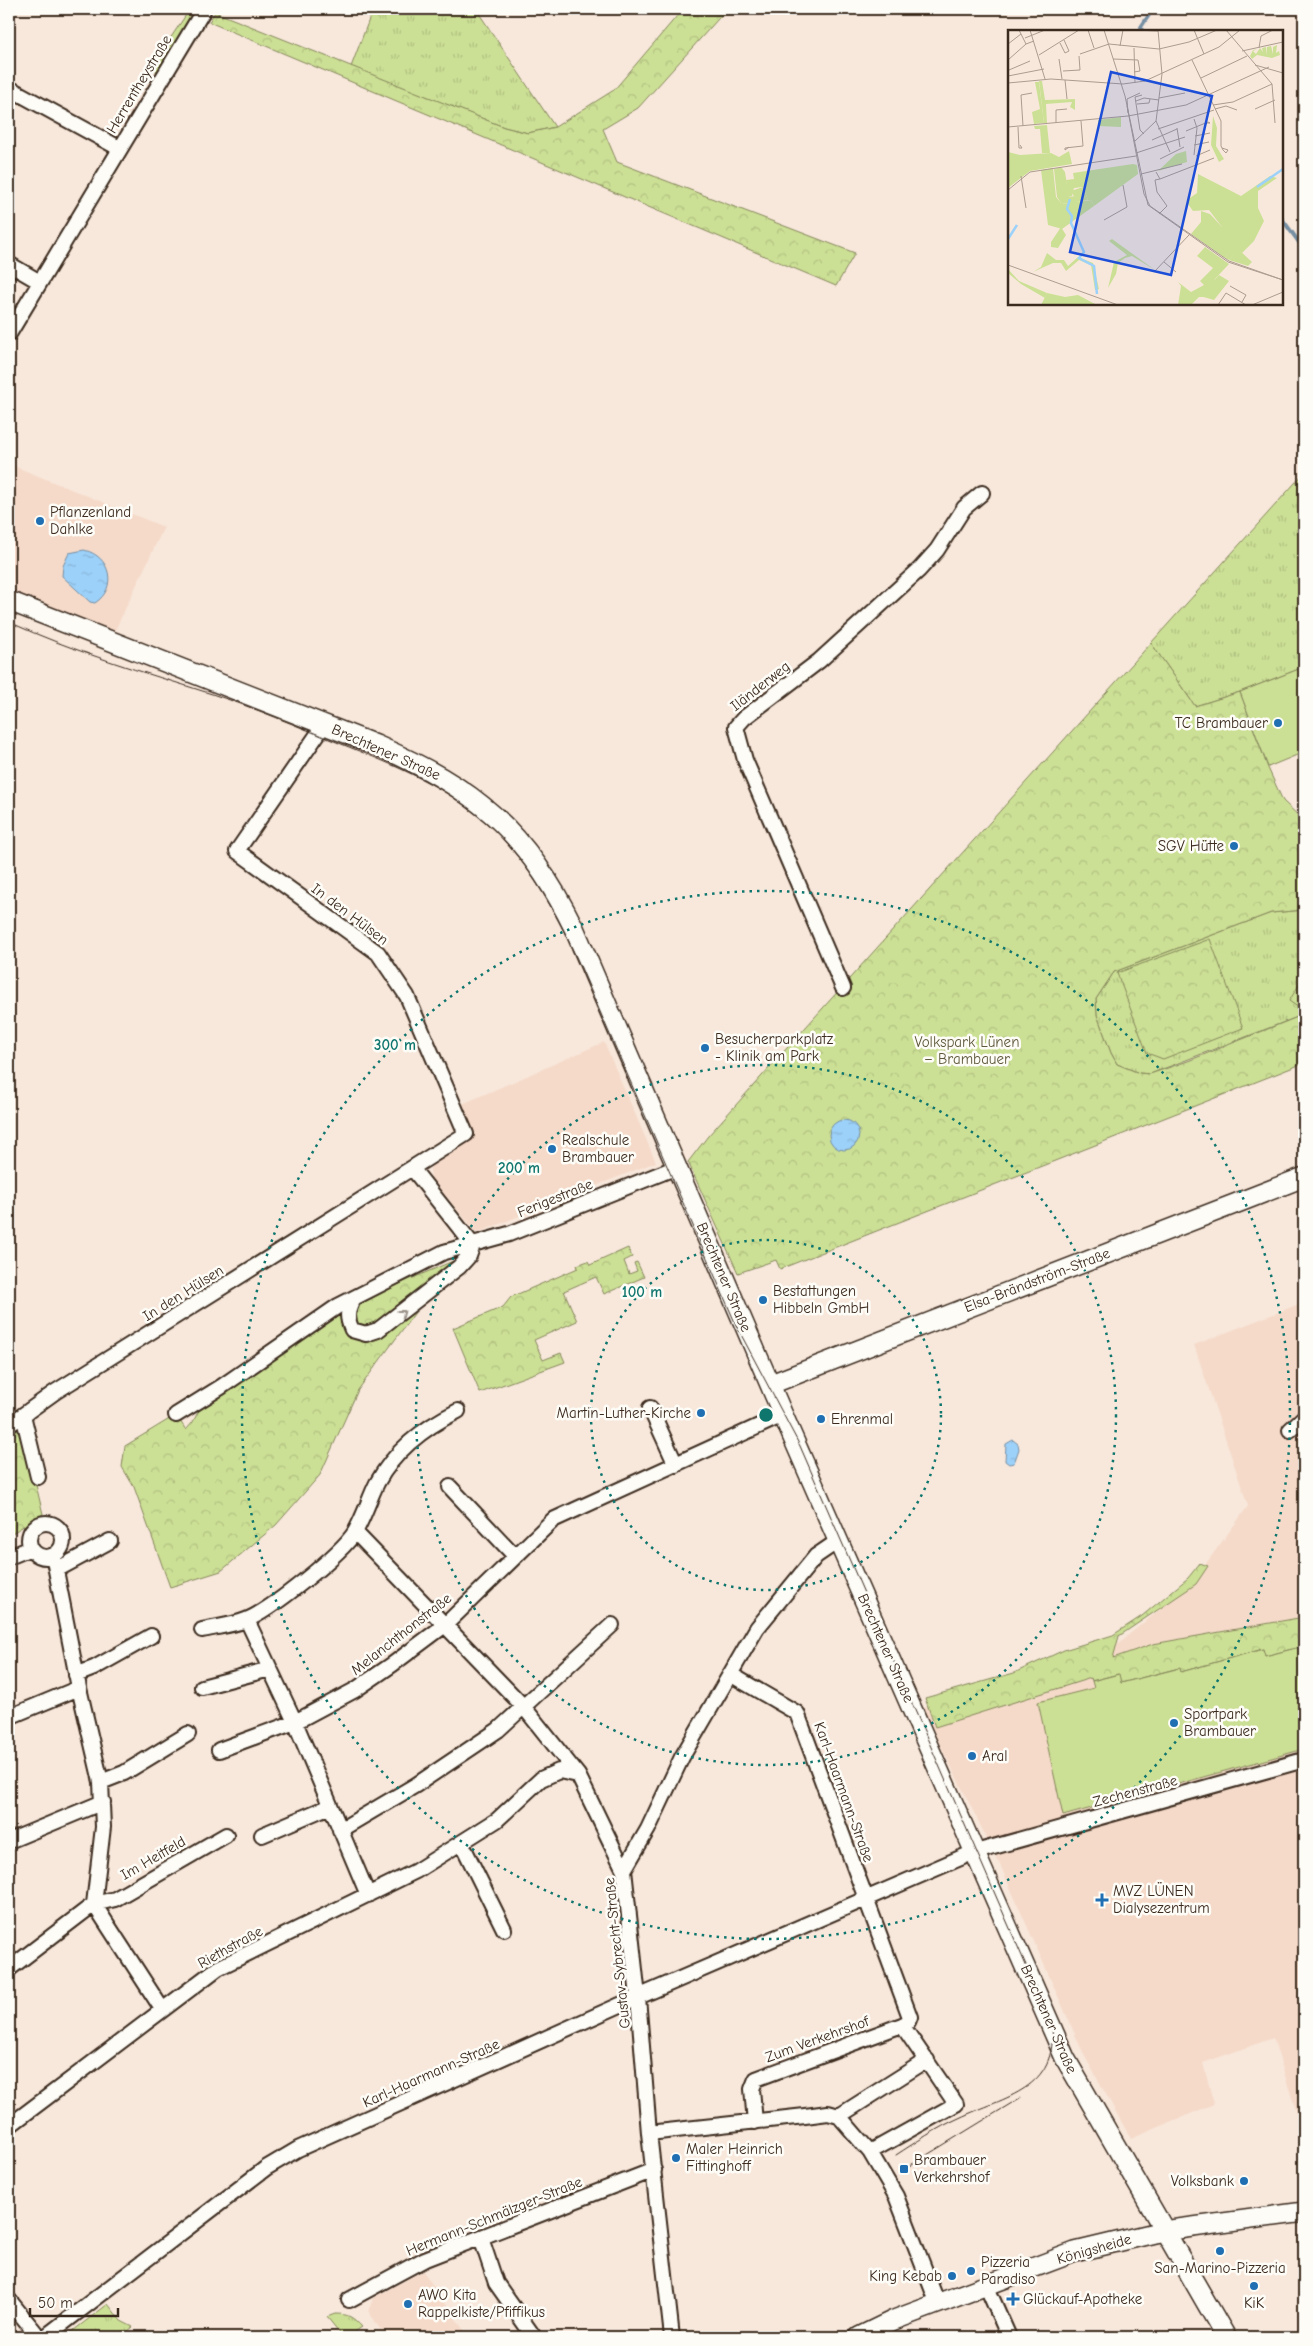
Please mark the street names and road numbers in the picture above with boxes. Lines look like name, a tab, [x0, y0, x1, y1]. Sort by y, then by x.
street label: Herrentheystraße	[103, 31, 176, 137]
street label: Iländerweg	[727, 657, 793, 715]
street label: Brechtener Straße	[329, 720, 444, 784]
street label: In den Hülsen	[308, 879, 392, 949]
street label: Ferigestraße	[515, 1175, 596, 1221]
street label: Brechtener Straße	[693, 1219, 755, 1335]
street label: Elsa-Brändström-Straße	[961, 1244, 1113, 1316]
street label: In den Hülsen	[139, 1261, 227, 1325]
street label: Melanchthonstraße	[347, 1589, 455, 1679]
street label: Brechtener Straße	[854, 1591, 918, 1706]
street label: Karl-Haarmann-Straße	[810, 1719, 878, 1865]
street label: Zechenstraße	[1091, 1771, 1180, 1811]
street label: Im Heitfeld	[117, 1832, 189, 1884]
street label: Gustav-Sybrecht-Straße	[600, 1876, 634, 2029]
street label: Riethstraße	[194, 1922, 266, 1972]
street label: Brechtener Straße	[1017, 1962, 1081, 2077]
street label: Zum Verkehrshof	[763, 2012, 872, 2066]
street label: Karl-Haarmann-Straße	[360, 2035, 503, 2111]
street label: Hermann-Schmälzger-Straße	[403, 2172, 585, 2260]
street label: Königsheide	[1055, 2230, 1134, 2268]

